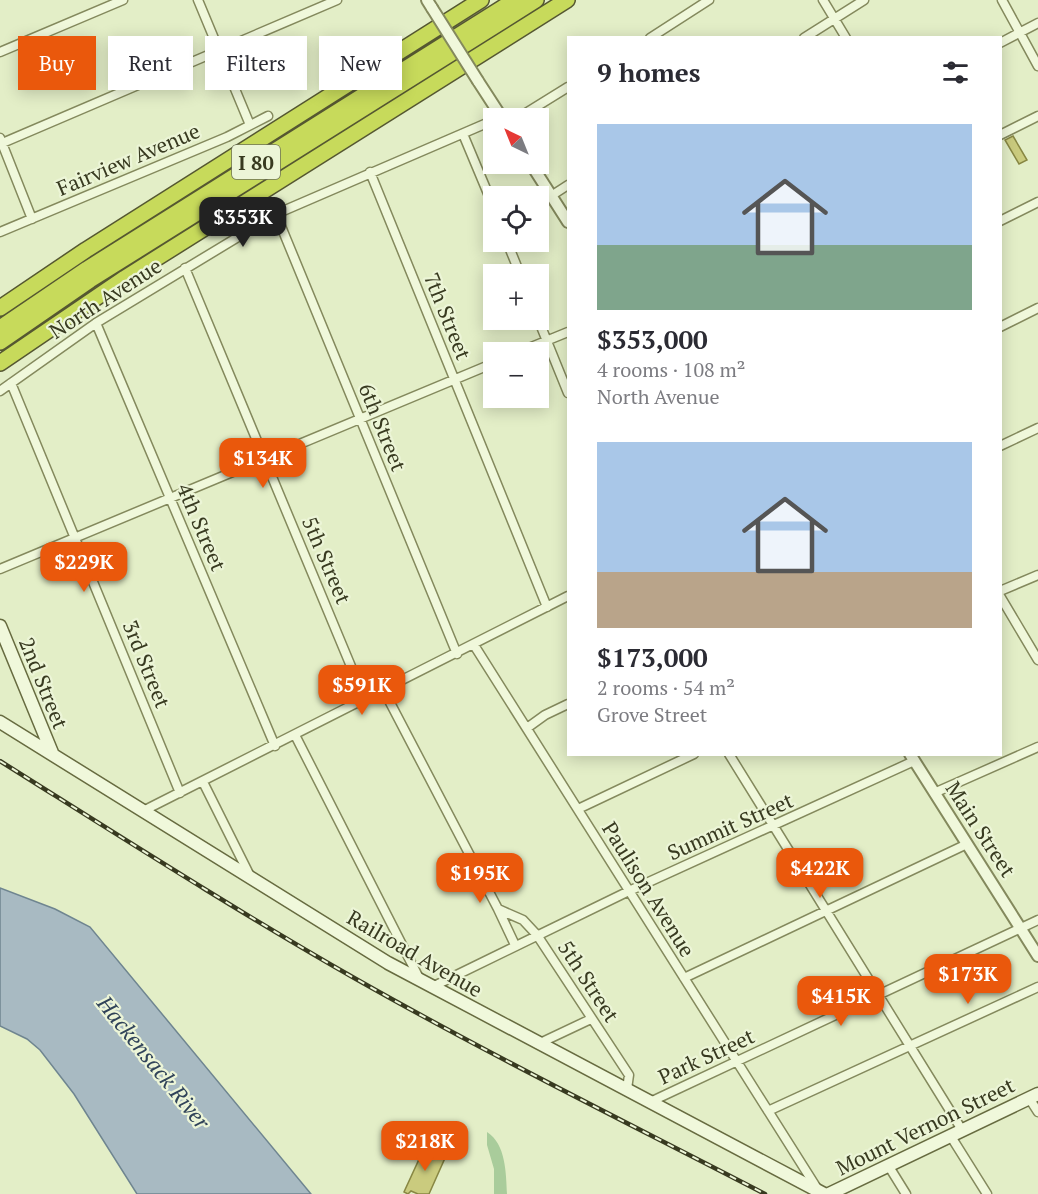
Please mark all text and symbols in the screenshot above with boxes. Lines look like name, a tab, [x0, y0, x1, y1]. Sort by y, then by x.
chip: Buy	[18, 36, 96, 90]
chip: Rent	[108, 36, 193, 90]
chip: Filters	[205, 36, 307, 90]
chip: New	[319, 36, 402, 90]
text: 9 homes	[597, 55, 701, 89]
icon: filters	[939, 56, 972, 89]
north arrow	[483, 108, 549, 174]
map controls	[483, 108, 549, 408]
street label: Fairview Avenue	[52, 116, 204, 202]
road number: I 80	[232, 145, 280, 179]
icon: home	[731, 163, 839, 271]
button: locate	[483, 186, 549, 252]
pin: $353K	[201, 197, 285, 248]
text: $353K	[213, 203, 273, 230]
street label: North Avenue	[43, 251, 167, 345]
button: +	[483, 264, 549, 330]
street label: 7th Street	[418, 268, 478, 364]
text: $353,000	[597, 322, 708, 356]
button: −	[483, 342, 549, 408]
text: 4 rooms · 108 m²	[597, 356, 745, 383]
street label: 6th Street	[353, 379, 413, 475]
text: North Avenue	[597, 383, 720, 410]
pin: $134K	[221, 438, 305, 489]
text: $134K	[233, 444, 293, 471]
street label: 4th Street	[171, 479, 233, 575]
icon: home	[731, 481, 839, 589]
street label: 5th Street	[296, 512, 358, 608]
pin: $229K	[42, 542, 126, 593]
text: $229K	[54, 548, 114, 575]
street label: 3rd Street	[117, 616, 177, 712]
street label: 2nd Street	[13, 633, 75, 733]
text: $173,000	[597, 640, 708, 674]
pin: $591K	[320, 665, 404, 716]
text: $591K	[332, 671, 392, 698]
text: 2 rooms · 54 m²	[597, 674, 735, 701]
text: Grove Street	[597, 701, 707, 728]
street label: Main Street	[940, 776, 1022, 882]
street label: Summit Street	[663, 786, 797, 866]
street label: Paulison Avenue	[596, 816, 702, 962]
pin: $422K	[778, 848, 862, 899]
pin: $195K	[438, 853, 522, 904]
text: $422K	[790, 854, 850, 881]
text: $195K	[450, 859, 510, 886]
street label: Railroad Avenue	[342, 903, 488, 1003]
street label: 5th Street	[552, 935, 626, 1028]
pin: $173K	[926, 954, 1010, 1005]
text: $173K	[938, 960, 998, 987]
pin: $415K	[799, 976, 883, 1027]
text: $415K	[811, 982, 871, 1009]
water label: Hackensack River	[91, 988, 218, 1136]
street label: Park Street	[653, 1021, 759, 1090]
street label: Mount Vernon Street	[831, 1070, 1019, 1181]
pin: $218K	[383, 1121, 467, 1172]
text: $218K	[395, 1127, 455, 1154]

